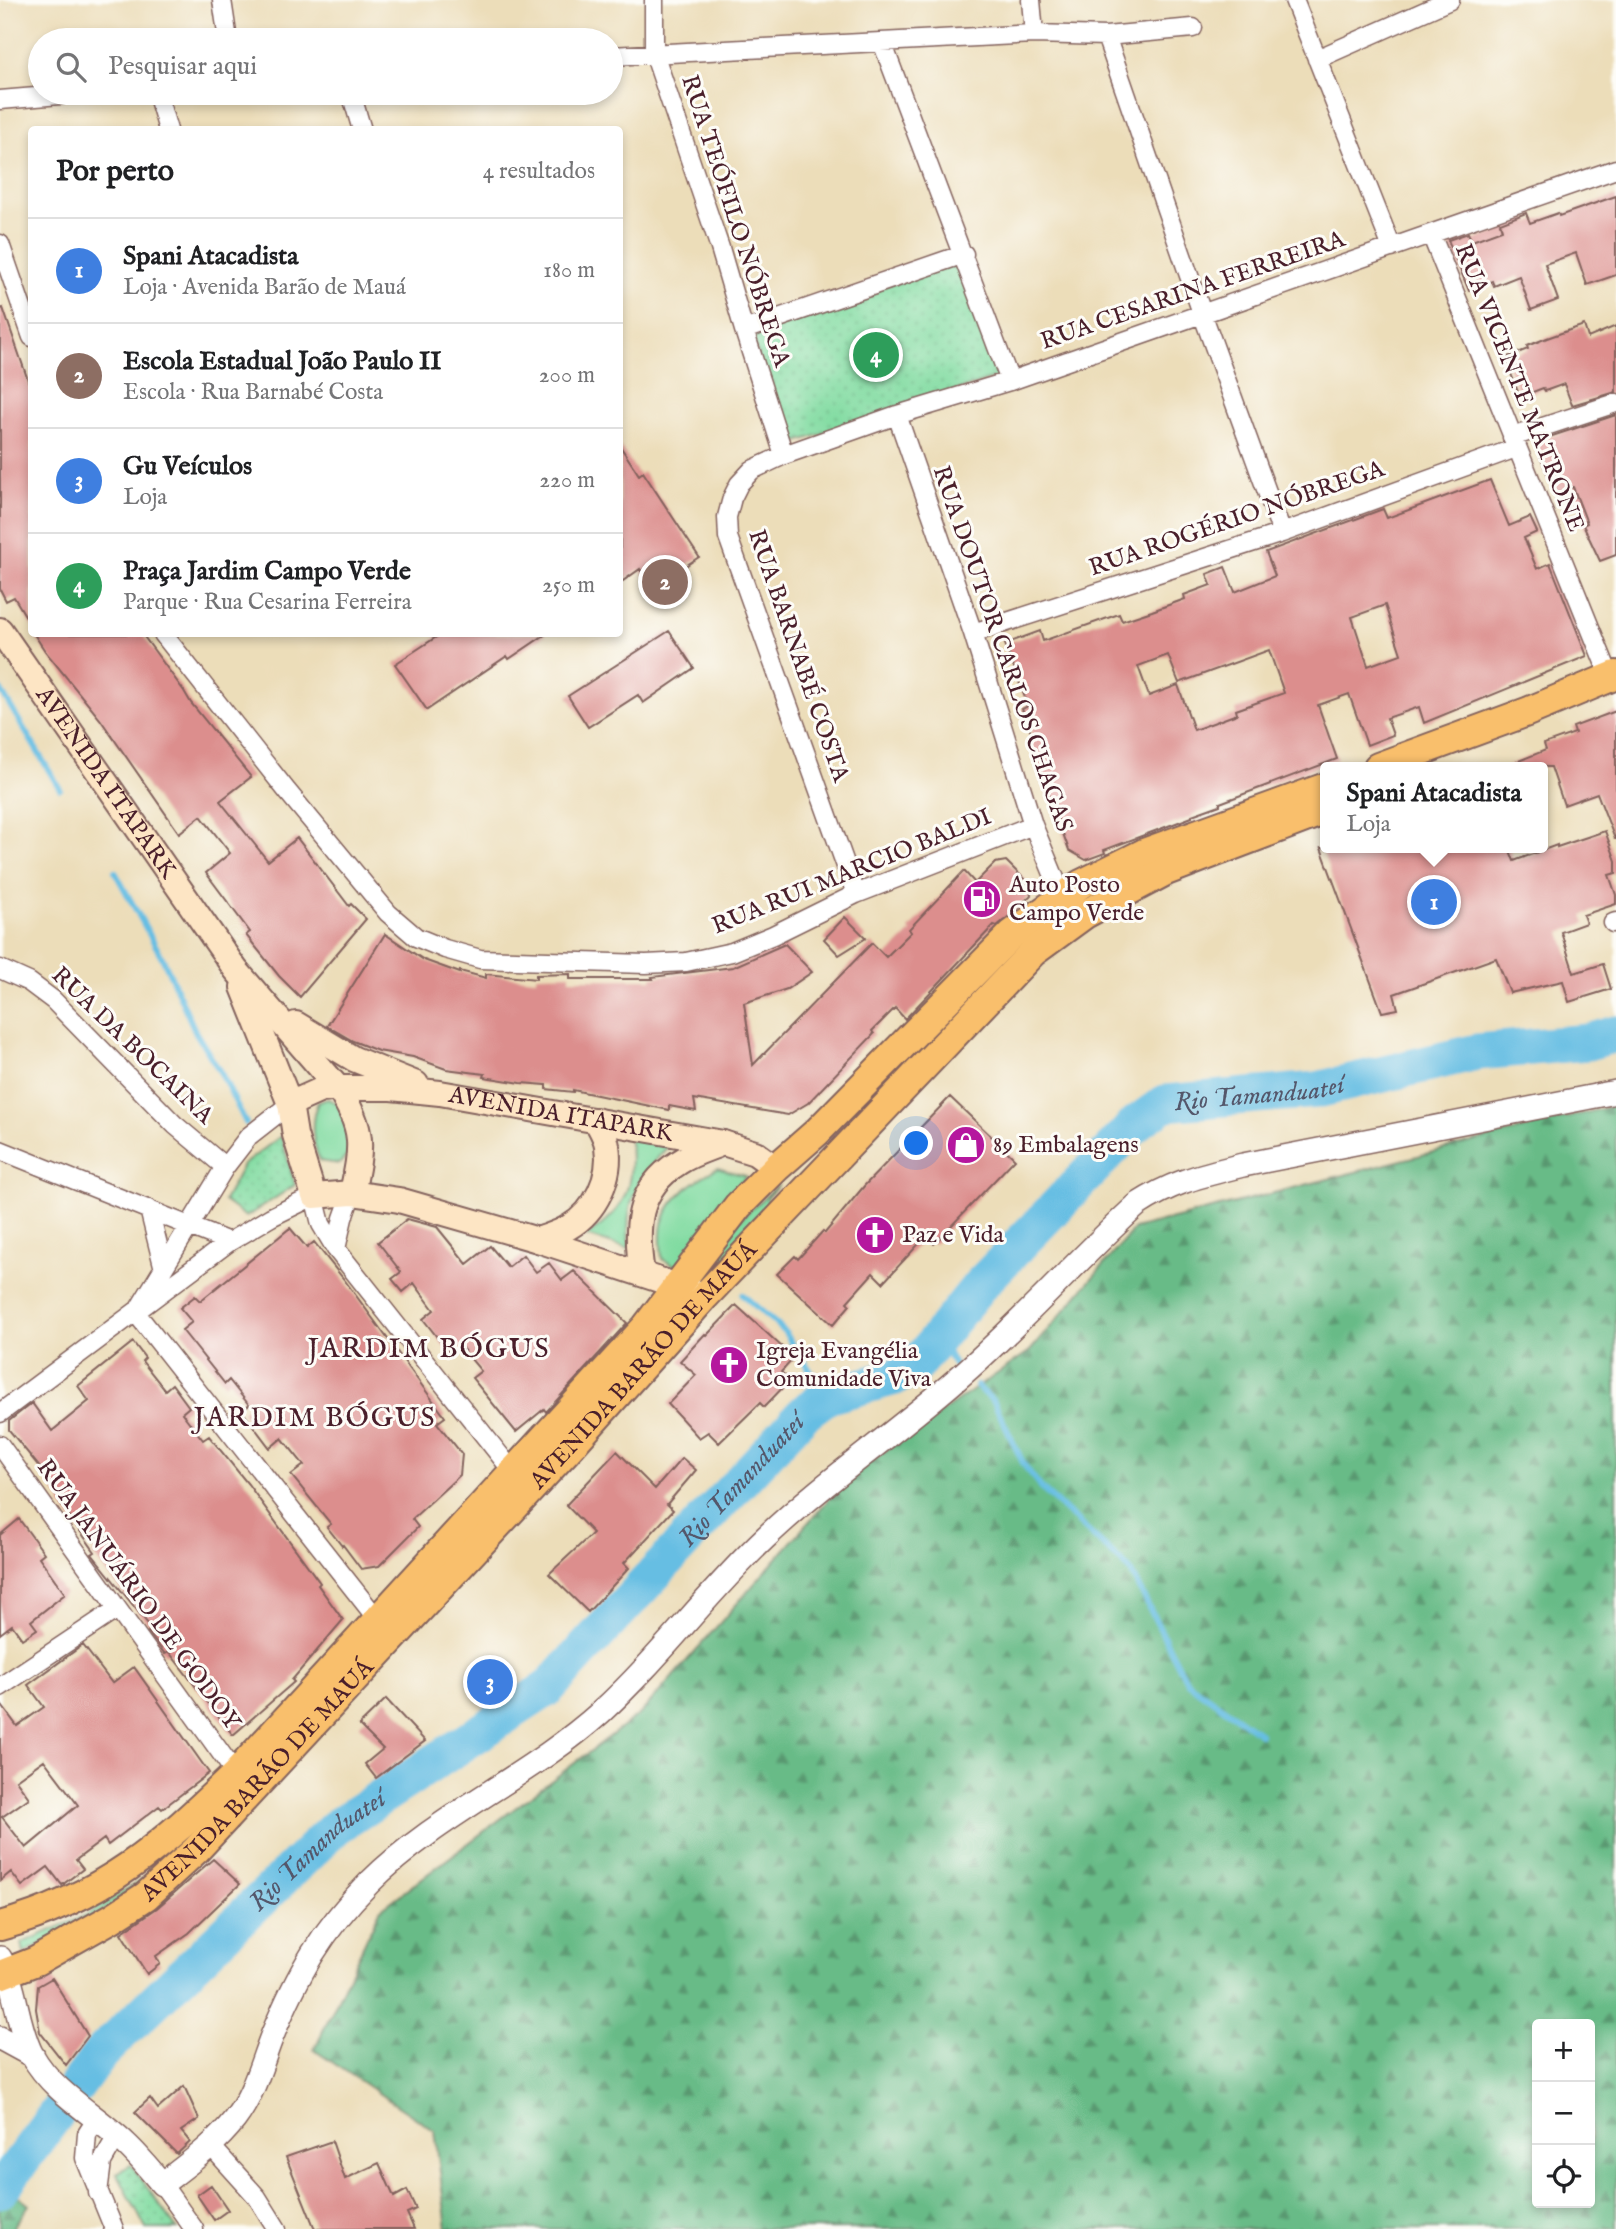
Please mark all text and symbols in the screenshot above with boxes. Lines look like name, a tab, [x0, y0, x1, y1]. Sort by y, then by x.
search box	[28, 28, 623, 105]
icon: search	[52, 48, 90, 86]
text: Pesquisar aqui	[108, 50, 257, 83]
street label: RUA TEÓFILO NÓBREGA	[673, 71, 797, 372]
text: Por perto	[56, 153, 174, 191]
text: 4 resultados	[483, 157, 595, 186]
street label: RUA CESARINA FERREIRA	[1037, 224, 1350, 358]
street label: RUA VICENTE MATRONE	[1447, 239, 1591, 537]
text: Spani Atacadista	[123, 240, 298, 273]
text: 1	[75, 256, 83, 285]
text: 180 m	[543, 256, 595, 285]
text: Loja · Avenida Barão de Mauá	[123, 273, 406, 302]
pin: 4	[853, 329, 899, 381]
text: Escola Estadual João Paulo II	[123, 345, 441, 378]
text: 2	[74, 361, 84, 390]
text: 200 m	[539, 361, 595, 390]
text: Escola · Rua Barnabé Costa	[123, 378, 383, 407]
text: Gu Veículos	[123, 450, 252, 483]
street label: RUA ROGÉRIO NÓBREGA	[1085, 454, 1390, 584]
street label: RUA DOUTOR CARLOS CHAGAS	[925, 462, 1079, 836]
text: 3	[75, 466, 83, 495]
text: 220 m	[539, 466, 595, 495]
text: Loja	[123, 483, 167, 512]
street label: RUA BARNABÉ COSTA	[740, 526, 856, 787]
text: Praça Jardim Campo Verde	[123, 555, 411, 588]
pin: 2	[642, 556, 688, 608]
text: 4	[73, 571, 85, 600]
text: 250 m	[542, 571, 595, 600]
text: Parque · Rua Cesarina Ferreira	[123, 588, 412, 617]
street label: AVENIDA ITAPARK	[28, 680, 184, 885]
popup	[1320, 762, 1548, 853]
text: Spani Atacadista	[1346, 777, 1522, 810]
street label: RUA RUI MARCIO BALDI	[708, 802, 996, 942]
text: Loja	[1346, 810, 1391, 839]
place label: Auto Posto Campo Verde	[1008, 870, 1144, 929]
pin: 1	[1411, 876, 1457, 928]
fuel station icon: Auto Posto Campo Verde	[961, 878, 1003, 920]
street label: RUA DA BOCAINA	[44, 960, 220, 1132]
water label: Rio Tamanduateí	[1173, 1067, 1352, 1119]
street label: AVENIDA ITAPARK	[445, 1079, 676, 1149]
shop icon: 89 Embalagens	[945, 1124, 987, 1166]
your location	[899, 1126, 933, 1160]
place label: 89 Embalagens	[993, 1130, 1139, 1161]
church icon: Paz e Vida	[854, 1214, 896, 1256]
place label: Paz e Vida	[902, 1220, 1005, 1251]
street label: AVENIDA BARÃO DE MAUÁ	[522, 1234, 765, 1497]
district label: JARDIM BÓGUS	[304, 1332, 551, 1367]
place label: Igreja Evangélia Comunidade Viva	[756, 1336, 932, 1395]
church icon: Igreja Evangélia Comunidade Viva	[708, 1344, 750, 1386]
district label: JARDIM BÓGUS	[190, 1401, 437, 1436]
water label: Rio Tamanduateí	[671, 1403, 815, 1554]
street label: RUA JANUÁRIO DE GODOY	[29, 1453, 248, 1738]
street label: AVENIDA BARÃO DE MAUÁ	[134, 1652, 381, 1909]
pin: 3	[467, 1656, 513, 1708]
water label: Rio Tamanduateí	[242, 1780, 396, 1918]
map controls	[1532, 2019, 1595, 2208]
button: +	[1532, 2019, 1595, 2082]
button: −	[1532, 2082, 1595, 2145]
button: locate	[1532, 2145, 1595, 2208]

